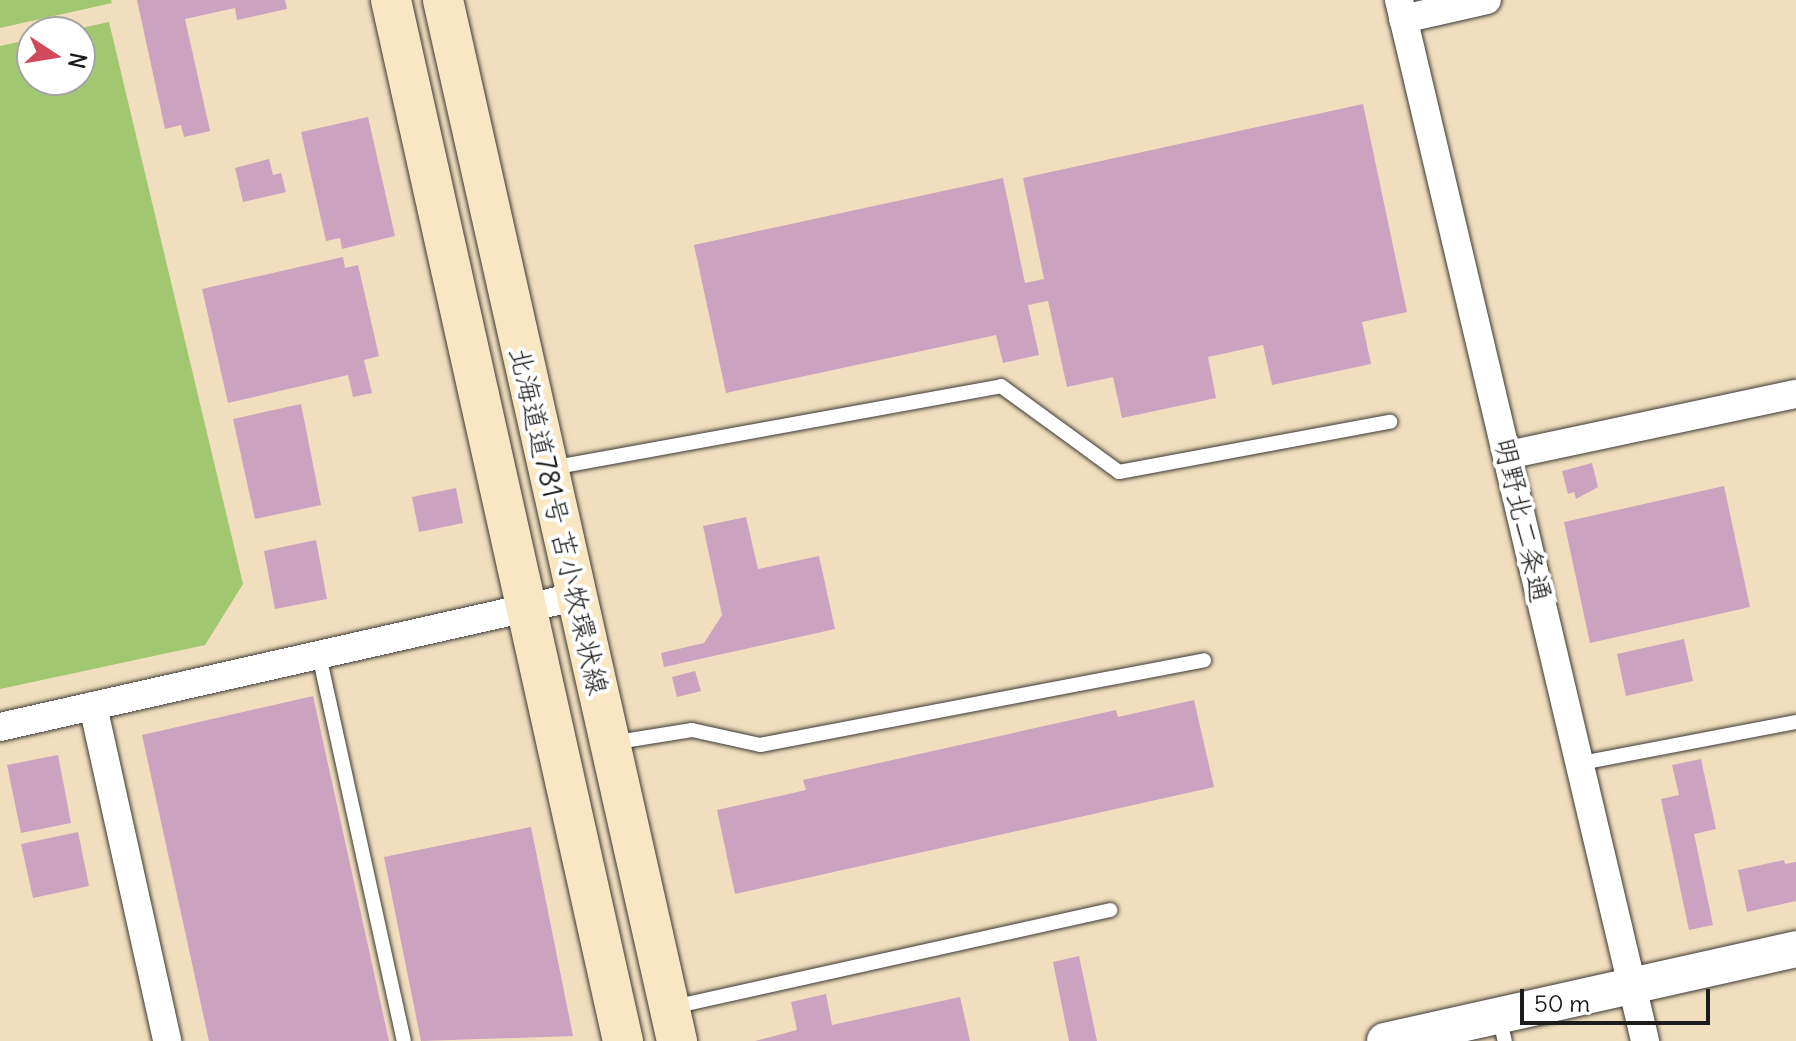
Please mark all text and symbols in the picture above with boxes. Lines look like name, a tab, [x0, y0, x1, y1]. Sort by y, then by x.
north arrow	[16, 16, 96, 96]
text: N	[62, 50, 93, 71]
street label: 北海道道781号 苫小牧環状線	[503, 344, 615, 698]
street label: 明野北二条通	[1488, 434, 1558, 606]
scale bar	[1524, 973, 1714, 1023]
text: 50 m	[1534, 988, 1590, 1018]

